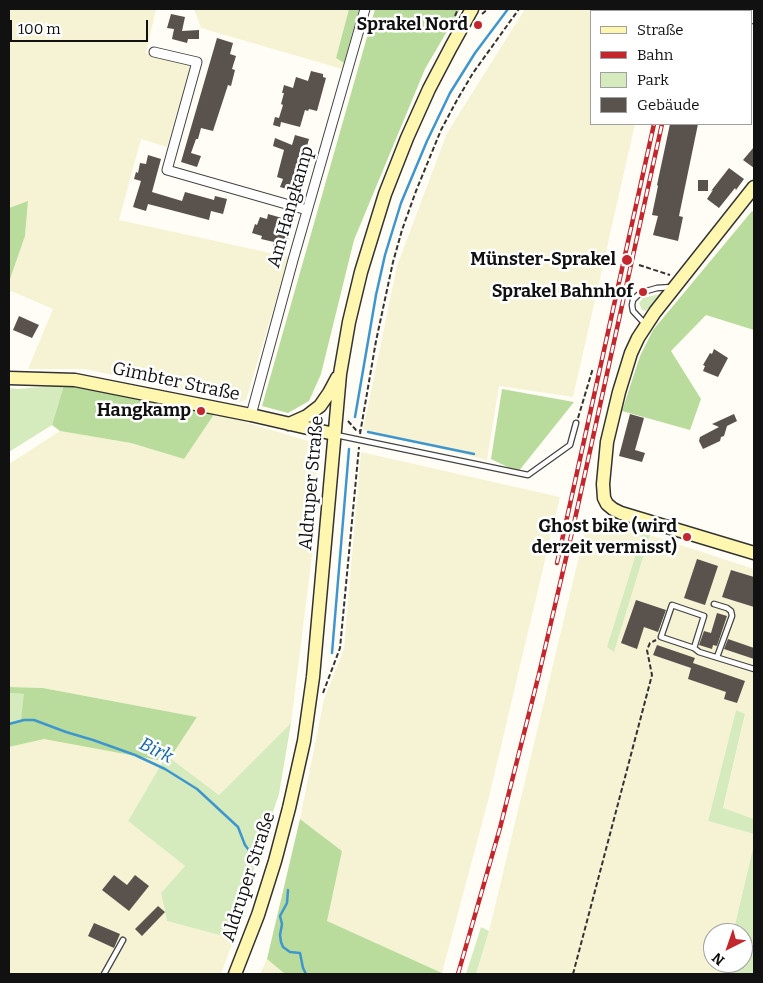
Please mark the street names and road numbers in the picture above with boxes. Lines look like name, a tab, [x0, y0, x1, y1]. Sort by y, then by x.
street label: Am Hangkamp	[263, 144, 319, 270]
street label: Gimbter Straße	[110, 358, 242, 406]
street label: Aldruper Straße	[295, 415, 329, 551]
street label: Aldruper Straße	[218, 809, 280, 945]

